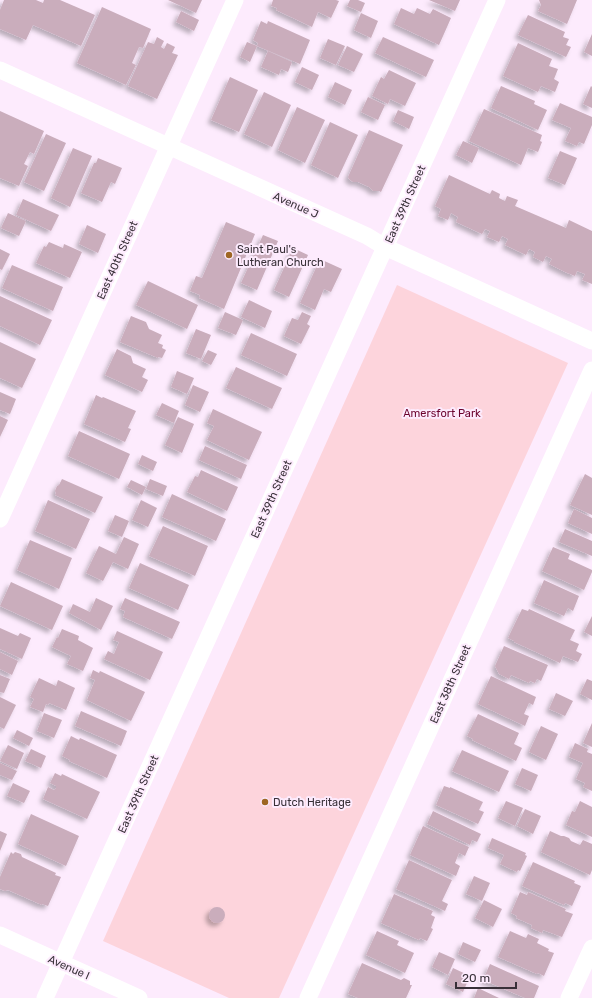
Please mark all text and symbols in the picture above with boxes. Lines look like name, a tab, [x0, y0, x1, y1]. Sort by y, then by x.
street label: East 39th Street	[382, 163, 429, 245]
street label: Avenue J	[271, 190, 320, 221]
street label: East 40th Street	[94, 218, 141, 302]
place label: Saint Paul's Lutheran Church	[237, 243, 324, 269]
marker: Saint Paul's Lutheran Church	[224, 250, 234, 260]
park label: Amersfort Park	[403, 407, 481, 420]
street label: East 39th Street	[248, 458, 295, 540]
street label: East 38th Street	[427, 642, 474, 725]
street label: East 39th Street	[115, 753, 162, 835]
place label: Dutch Heritage	[273, 796, 351, 809]
marker: Dutch Heritage	[260, 797, 270, 807]
street label: Avenue I	[46, 953, 92, 982]
scale bar	[456, 964, 516, 990]
text: 20 m	[462, 971, 490, 985]

